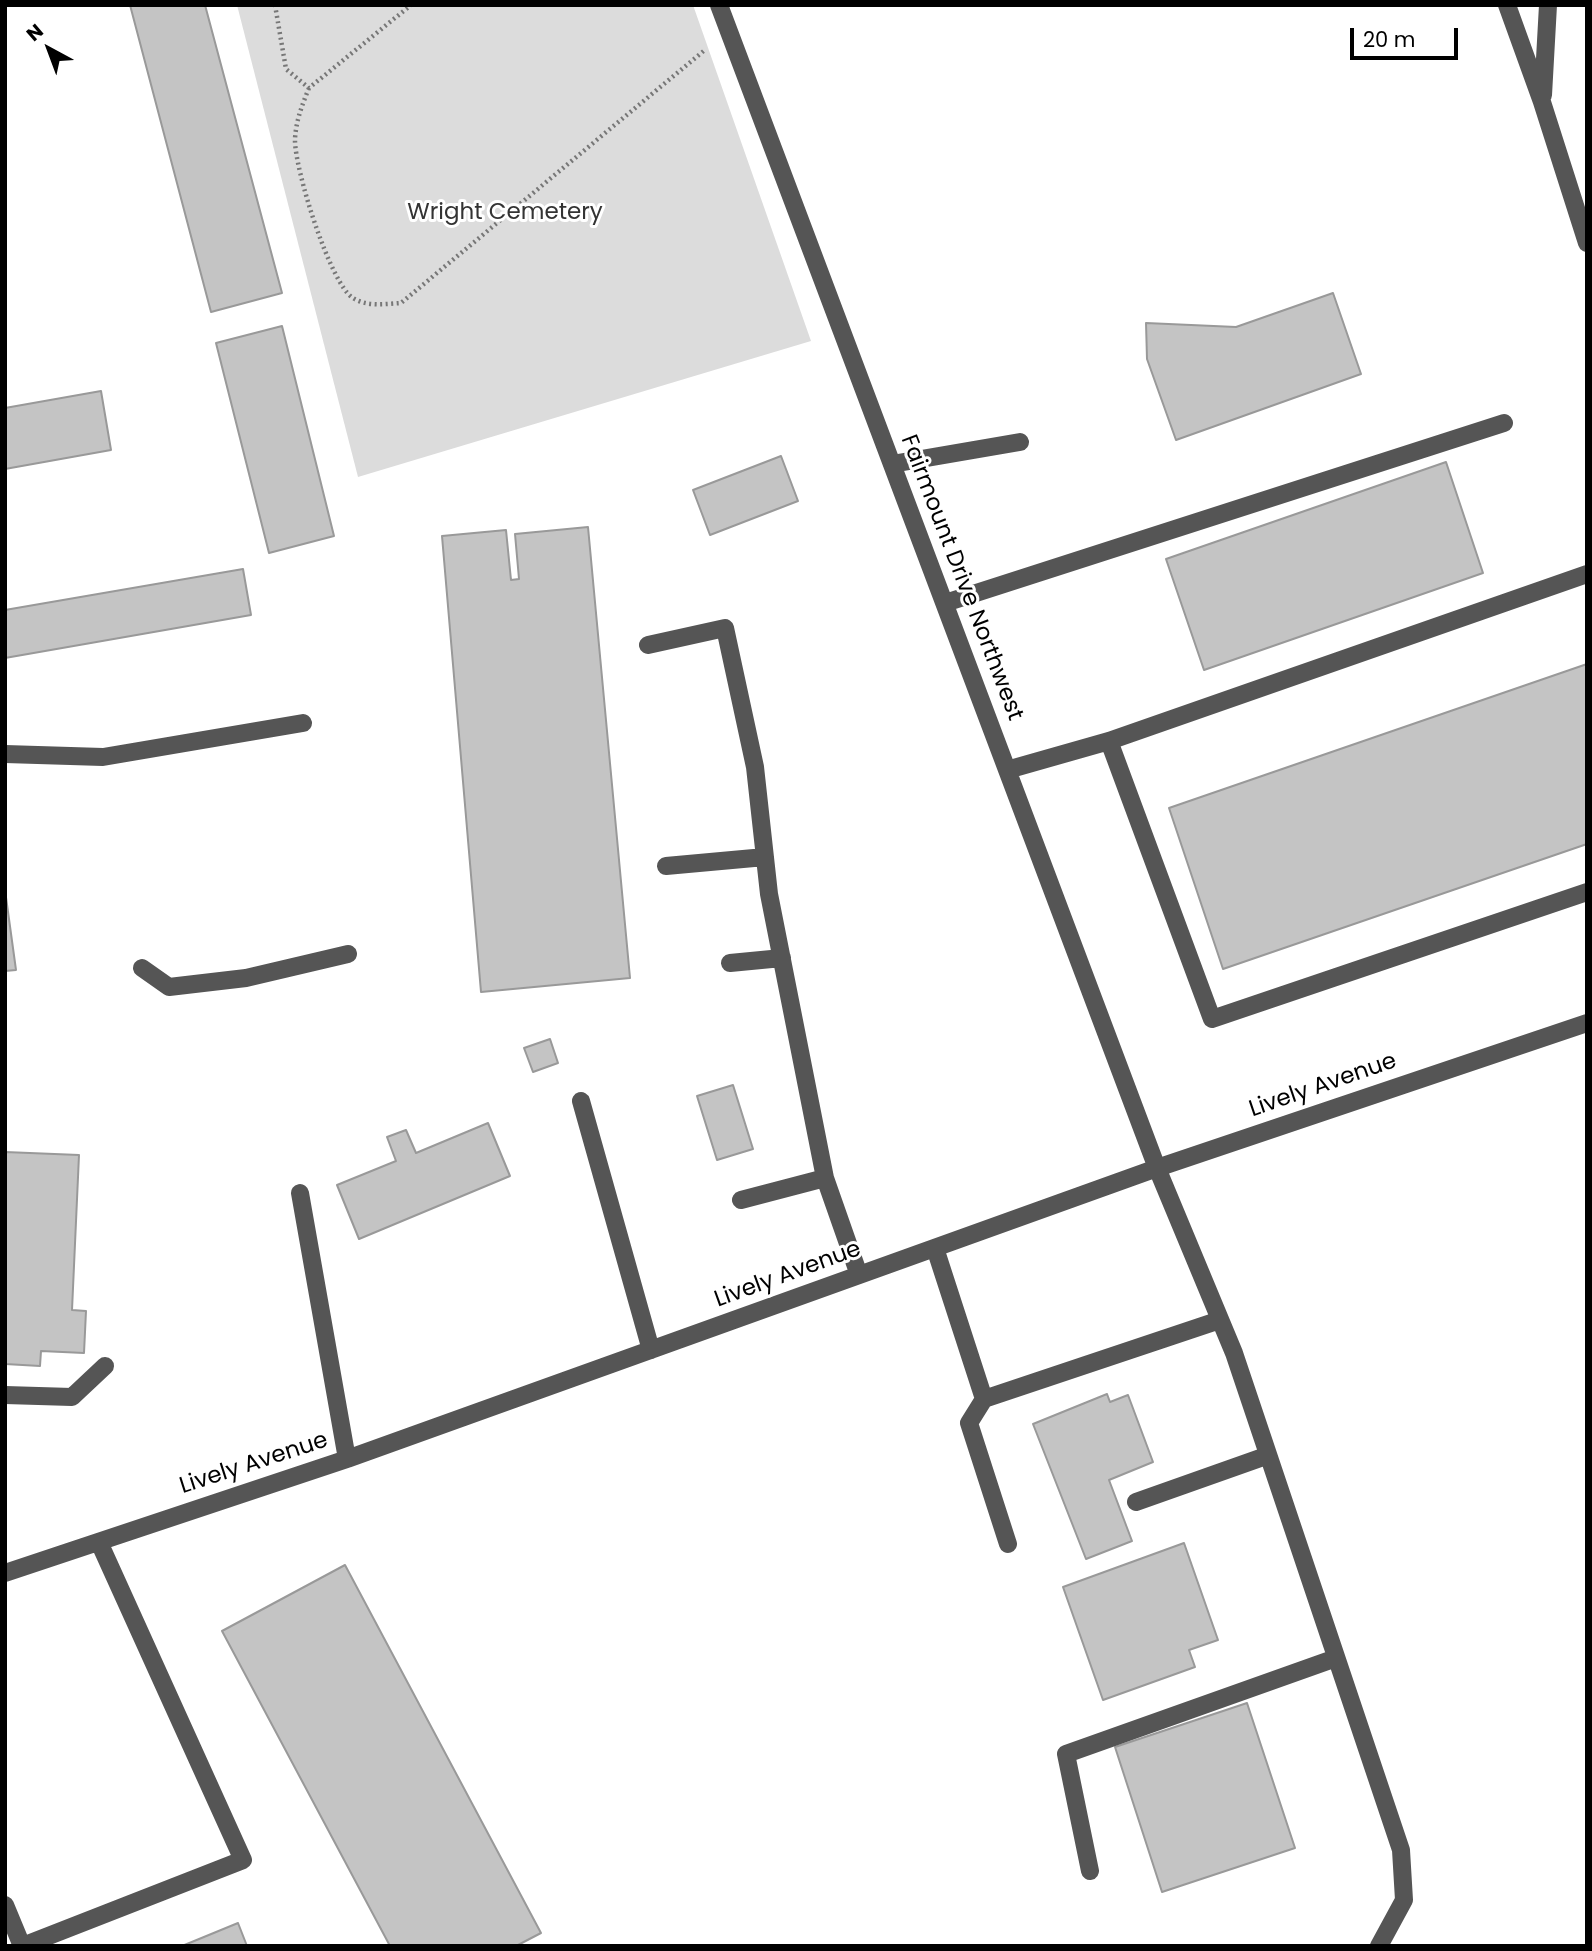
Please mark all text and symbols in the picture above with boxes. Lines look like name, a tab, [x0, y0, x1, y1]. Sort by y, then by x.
north arrow	[14, 14, 84, 84]
scale bar	[1354, 14, 1462, 58]
text: N	[21, 18, 49, 48]
text: 20 m	[1363, 25, 1416, 54]
park label: Wright Cemetery	[407, 199, 603, 227]
street label: Fairmount Drive Northwest	[894, 431, 1028, 725]
street label: Lively Avenue	[1246, 1048, 1400, 1124]
street label: Lively Avenue	[711, 1236, 865, 1314]
street label: Lively Avenue	[177, 1427, 331, 1501]

